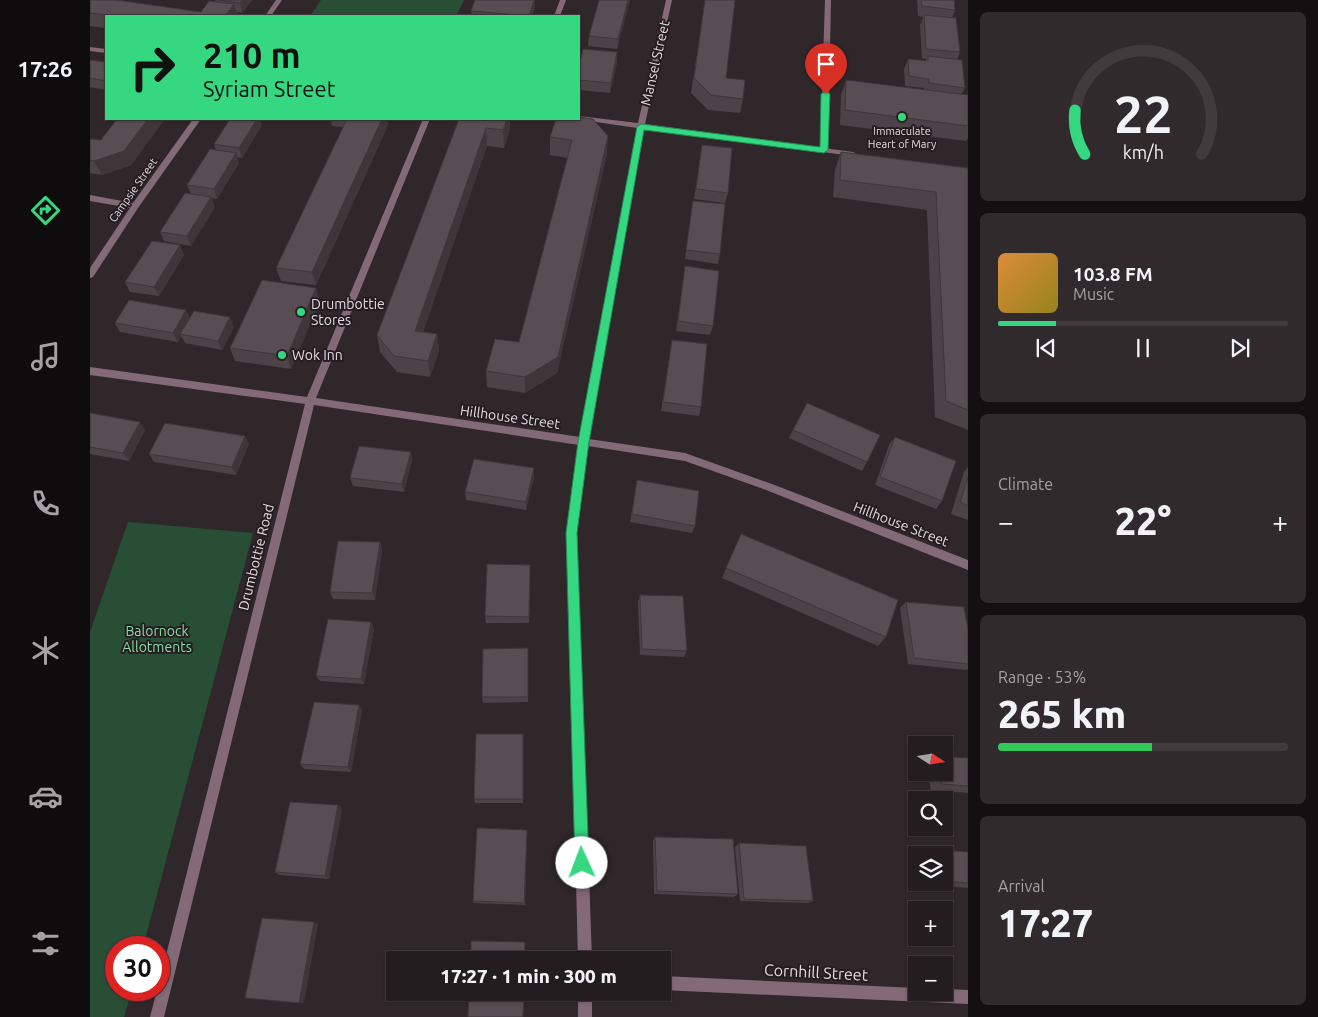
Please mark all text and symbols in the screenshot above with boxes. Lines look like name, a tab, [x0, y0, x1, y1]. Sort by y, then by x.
street label: Mansel Street	[637, 18, 673, 107]
icon: right	[120, 35, 185, 100]
text: 210 m	[203, 35, 301, 75]
pin	[805, 43, 847, 94]
icon: arrive	[812, 50, 840, 78]
text: 17:26	[17, 56, 73, 81]
text: Syriam Street	[203, 76, 335, 101]
text: 22	[1114, 85, 1172, 143]
marker: Immaculate Heart of Mary	[896, 111, 908, 123]
place label: Immaculate Heart of Mary	[868, 125, 937, 150]
text: km/h	[1122, 142, 1164, 162]
street label: Campsie Street	[107, 155, 160, 224]
icon: directions	[28, 193, 63, 228]
text: 103.8 FM	[1073, 263, 1153, 285]
text: Music	[1073, 285, 1114, 303]
place label: Drumbottie Stores	[311, 296, 385, 328]
marker: Drumbottie Stores	[295, 306, 307, 318]
icon: previous	[1032, 334, 1060, 362]
icon: pause	[1129, 334, 1157, 362]
icon: next	[1226, 334, 1254, 362]
icon: music	[28, 339, 63, 374]
place label: Wok Inn	[292, 347, 343, 363]
marker: Wok Inn	[276, 349, 288, 361]
street label: Hillhouse Street	[459, 402, 561, 432]
text: Climate	[998, 475, 1053, 493]
icon: phone	[28, 486, 63, 521]
street label: Hillhouse Street	[851, 498, 951, 550]
text: 22°	[1115, 500, 1171, 542]
street label: Drumbottie Road	[235, 502, 277, 612]
text: −	[998, 506, 1014, 537]
text: +	[1272, 506, 1288, 537]
park label: Balornock Allotments	[122, 623, 192, 655]
icon: climate	[28, 633, 63, 668]
text: Range · 53%	[998, 668, 1086, 686]
text: 265 km	[998, 693, 1126, 735]
north arrow	[908, 736, 952, 781]
map controls	[908, 736, 953, 1001]
icon: car	[28, 779, 63, 814]
button: search	[908, 791, 953, 836]
position arrow	[555, 836, 607, 888]
button: layers	[908, 846, 953, 891]
text: Arrival	[998, 877, 1045, 895]
button: +	[908, 901, 953, 946]
text: 17:27	[998, 902, 1093, 944]
icon: filters	[28, 926, 63, 961]
speed limit sign: 30	[105, 936, 170, 1001]
button: −	[908, 956, 953, 1001]
street label: Cornhill Street	[764, 960, 869, 984]
text: 17:27 · 1 min · 300 m	[440, 965, 617, 987]

